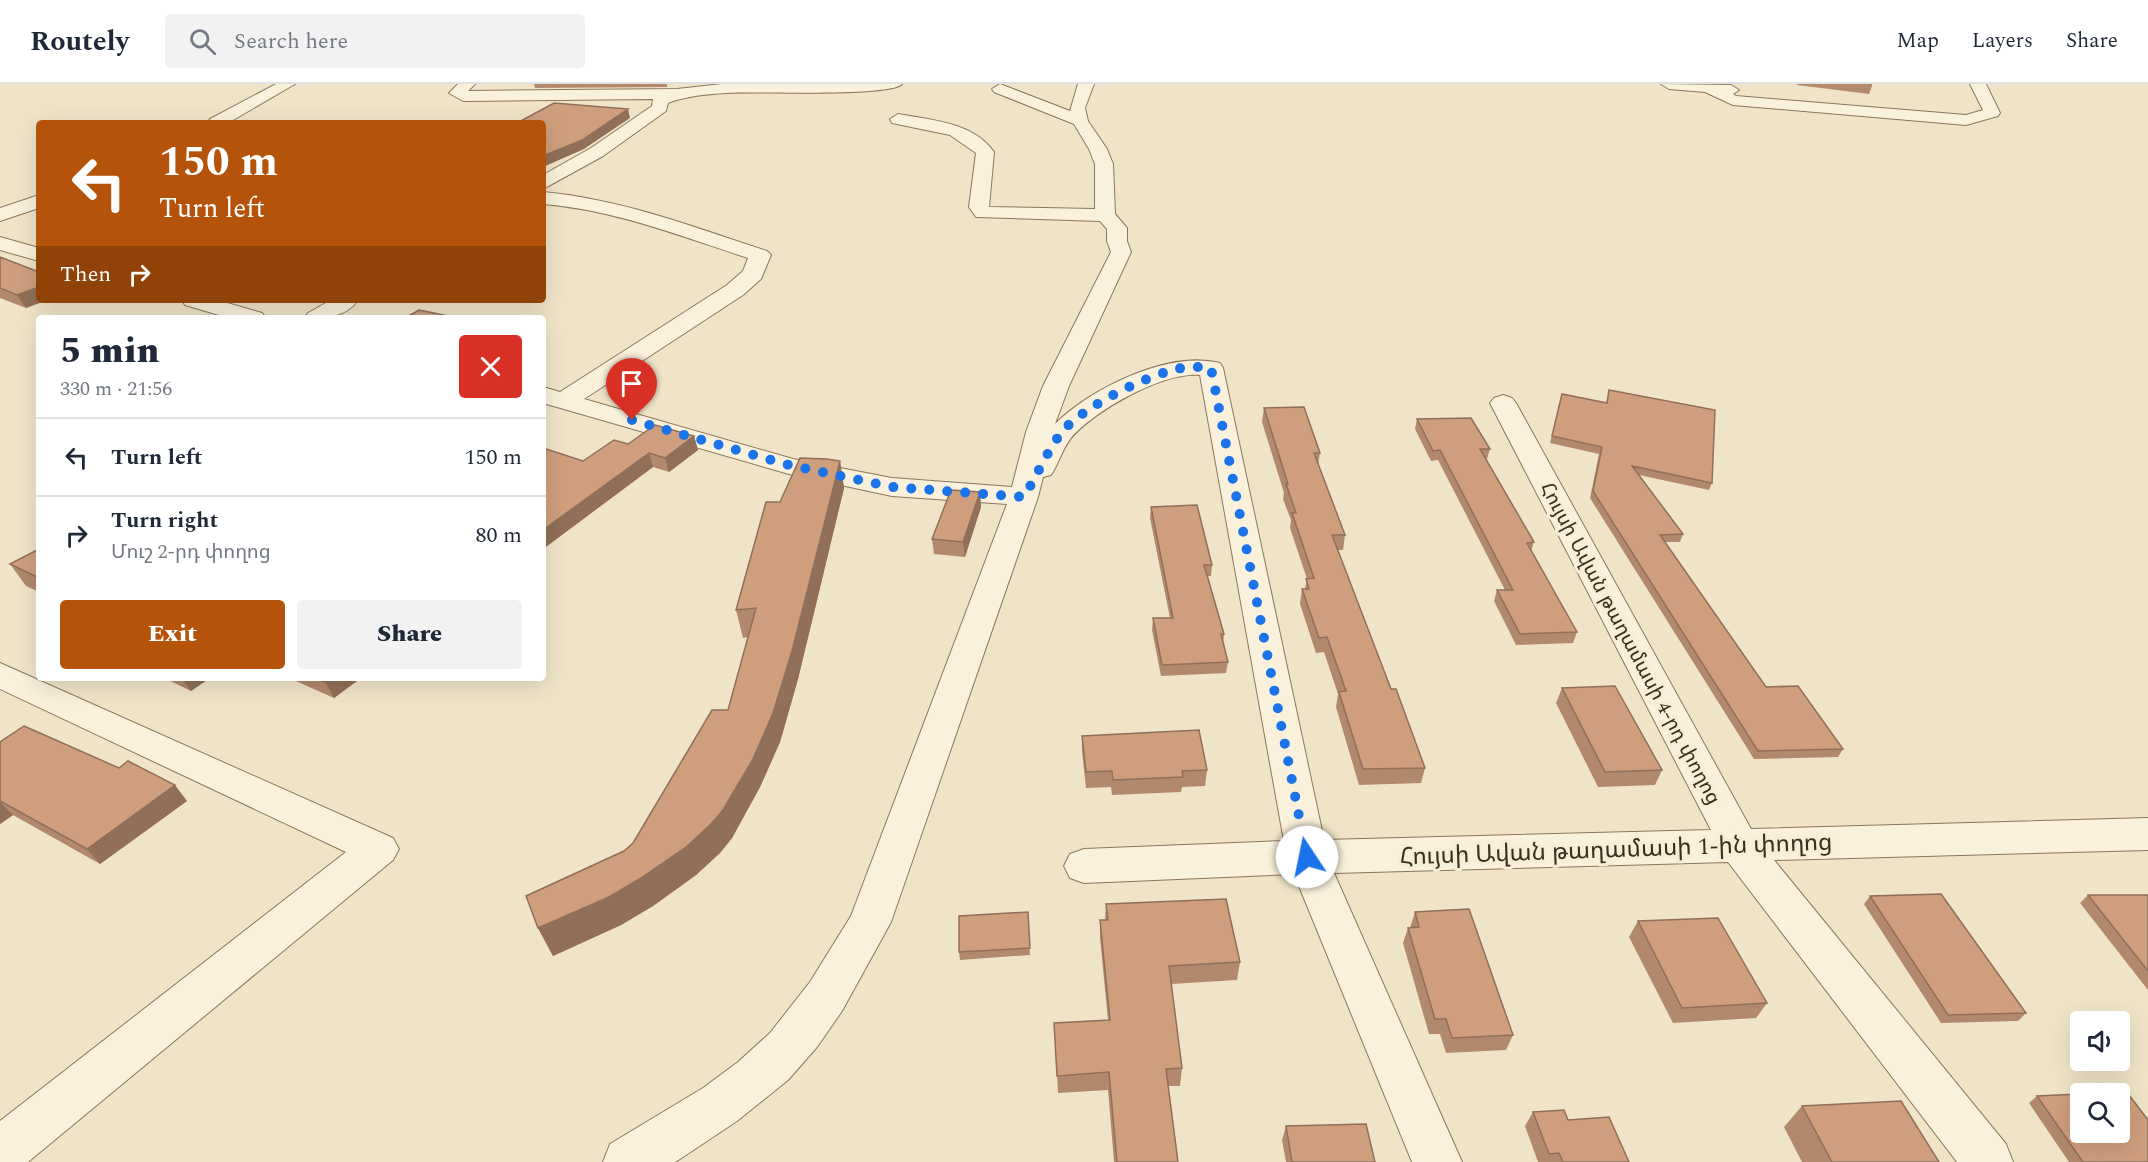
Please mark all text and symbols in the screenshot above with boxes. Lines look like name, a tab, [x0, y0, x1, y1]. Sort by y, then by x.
search box	[165, 14, 585, 68]
text: Routely	[30, 20, 129, 63]
icon: search	[186, 25, 219, 58]
text: Search here	[234, 25, 348, 58]
text: Map	[1897, 25, 1939, 57]
text: Layers	[1972, 25, 2033, 57]
text: Share	[2066, 25, 2118, 57]
text: 150 m	[159, 131, 278, 194]
icon: left	[60, 144, 138, 222]
text: Turn left	[159, 188, 265, 230]
text: Then	[60, 258, 111, 291]
icon: right	[123, 258, 156, 291]
text: 5 min	[60, 324, 160, 379]
button: close	[459, 335, 522, 398]
pin	[606, 358, 657, 420]
icon: arrive	[615, 367, 648, 400]
text: 330 m · 21:56	[60, 374, 172, 404]
icon: left	[60, 441, 93, 474]
text: Turn left	[111, 441, 203, 474]
text: 150 m	[465, 441, 522, 474]
street label: Հույսի Ավան թաղամասի 4-րդ փողոց	[1532, 477, 1728, 810]
text: Turn right	[111, 504, 218, 537]
icon: right	[60, 519, 93, 552]
text: 80 m	[476, 519, 522, 552]
text: Մուշ 2-րդ փողոց	[111, 537, 271, 567]
button: Exit	[60, 600, 285, 669]
button: Share	[297, 600, 522, 669]
street label: Հույսի Ավան թաղամասի 1-ին փողոց	[1399, 824, 1833, 876]
position arrow	[1275, 825, 1339, 889]
map controls	[2070, 1011, 2130, 1143]
button: sound	[2070, 1011, 2130, 1071]
button: search	[2070, 1083, 2130, 1143]

